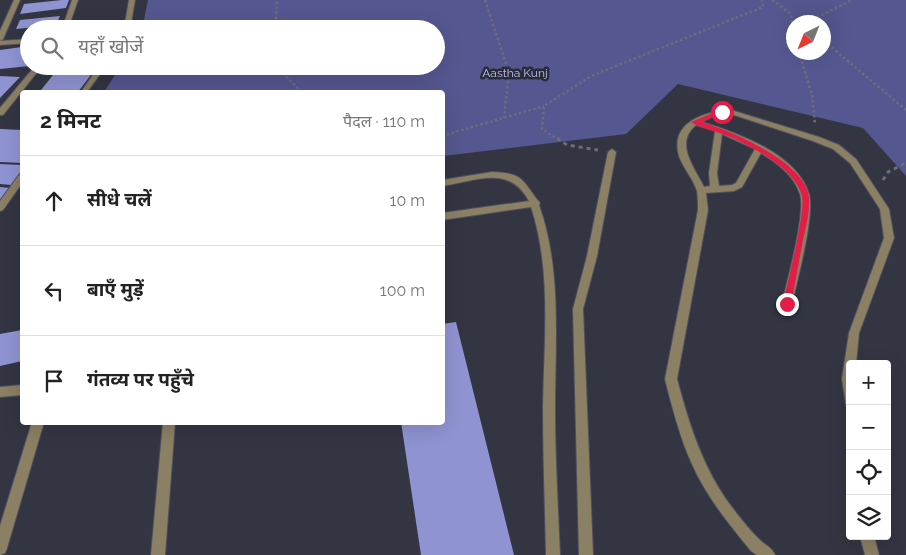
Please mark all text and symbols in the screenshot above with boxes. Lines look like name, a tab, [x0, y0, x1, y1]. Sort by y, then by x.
north arrow	[786, 15, 831, 60]
search box	[20, 20, 445, 75]
icon: search	[38, 34, 66, 62]
text: यहाँ खोजें	[78, 35, 143, 57]
park label: Aastha Kunj	[482, 66, 548, 80]
route start	[711, 101, 734, 124]
text: 2 मिनट	[40, 108, 101, 133]
text: पैदल · 110 m	[343, 112, 425, 131]
icon: ahead	[40, 187, 68, 215]
text: सीधे चलें	[87, 188, 151, 210]
text: 10 m	[390, 191, 425, 210]
icon: left	[40, 277, 68, 305]
text: बाएँ मुड़ें	[87, 278, 144, 300]
text: 100 m	[380, 281, 425, 300]
route end	[776, 293, 799, 316]
map controls	[846, 360, 891, 540]
button: +	[846, 360, 891, 405]
icon: arrive	[40, 367, 68, 395]
text: गंतव्य पर पहुँचे	[87, 368, 194, 390]
button: −	[846, 405, 891, 450]
button: locate	[846, 450, 891, 495]
button: layers	[846, 495, 891, 540]

